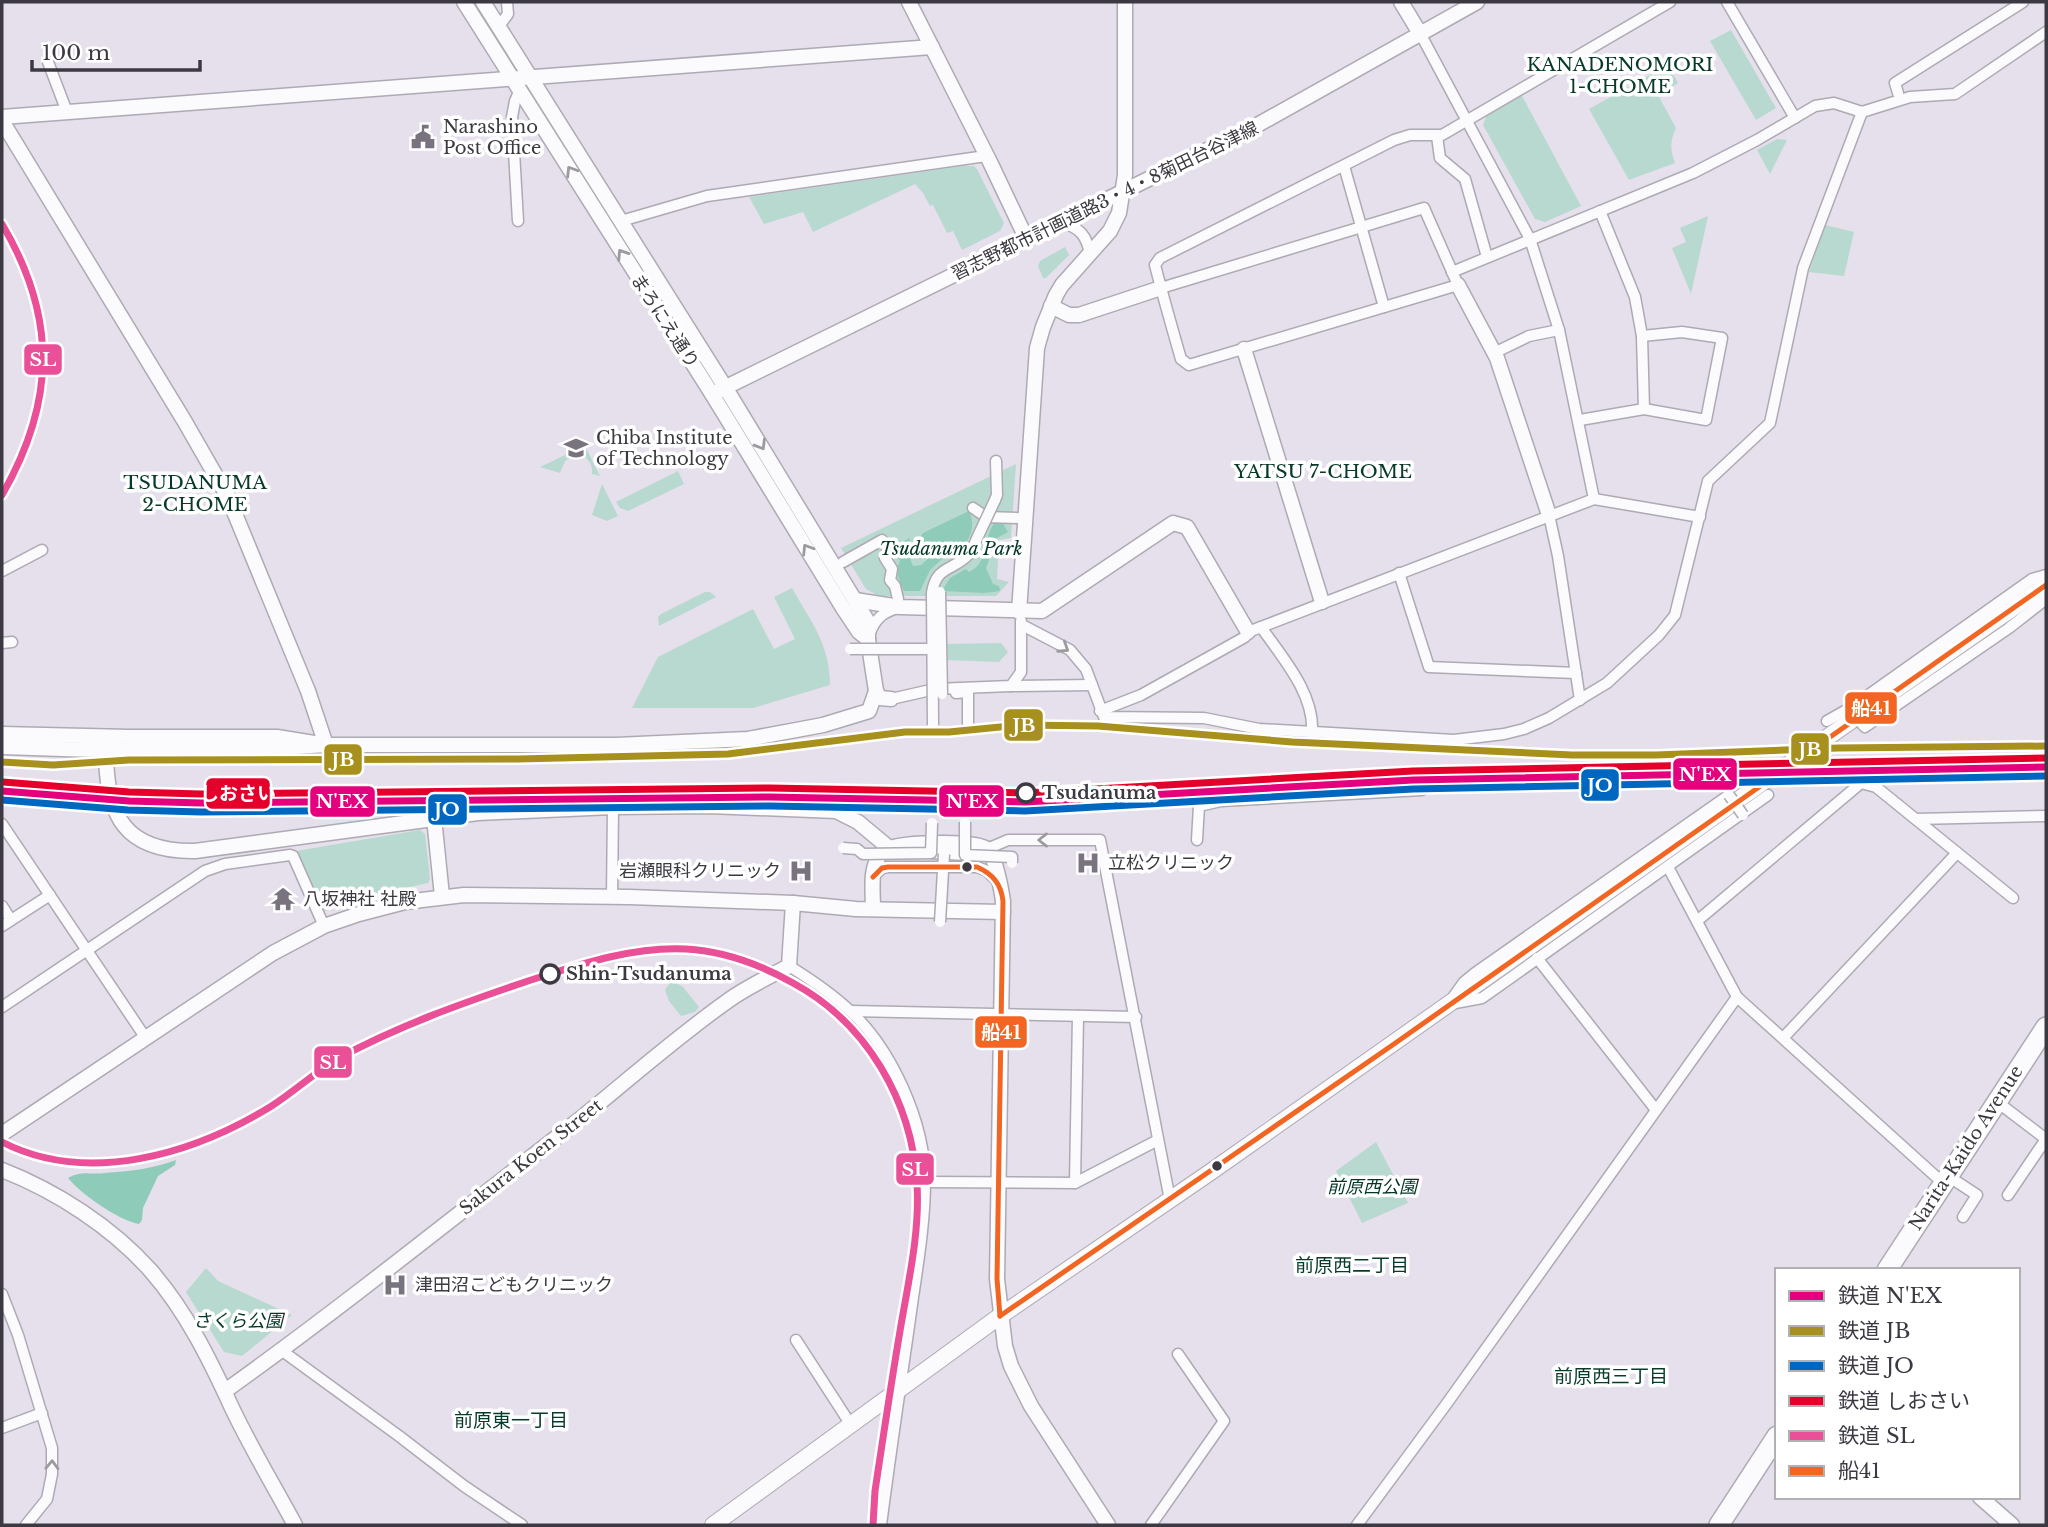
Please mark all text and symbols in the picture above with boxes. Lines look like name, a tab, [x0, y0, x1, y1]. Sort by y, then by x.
scale bar	[32, 28, 200, 72]
text: 100 m	[42, 40, 110, 66]
district label: KANADENOMORI 1-CHOME	[1526, 53, 1714, 98]
place label: Narashino Post Office	[443, 116, 541, 159]
street label: 習志野都市計画道路3・4・8菊田台谷津線	[948, 117, 1262, 285]
public building icon: Narashino Post Office	[409, 123, 437, 151]
one-way arrow	[566, 166, 579, 179]
one-way arrow	[618, 249, 631, 262]
street label: まろにえ通り	[626, 270, 704, 372]
line badge: SL	[23, 343, 63, 376]
text: SL	[30, 348, 57, 371]
place label: Chiba Institute of Technology	[596, 427, 733, 470]
school or university icon: Chiba Institute of Technology	[562, 434, 590, 462]
one-way arrow	[752, 438, 765, 451]
district label: YATSU 7-CHOME	[1233, 460, 1412, 483]
district label: TSUDANUMA 2-CHOME	[123, 471, 267, 516]
park label: Tsudanuma Park	[880, 538, 1022, 560]
one-way arrow	[803, 544, 816, 557]
one-way arrow	[1056, 639, 1069, 652]
line badge: 船41	[1844, 691, 1898, 725]
text: 船41	[1851, 697, 1891, 720]
line badge: JB	[1003, 708, 1044, 742]
text: JB	[1009, 714, 1035, 737]
line badge: JB	[1790, 732, 1830, 766]
text: JB	[1795, 738, 1821, 761]
line badge: JB	[323, 743, 363, 776]
text: JB	[328, 748, 354, 771]
line badge: N'EX	[1672, 757, 1738, 791]
text: N'EX	[1679, 763, 1732, 786]
line badge: JO	[1580, 768, 1620, 802]
text: JO	[1583, 774, 1613, 797]
line badge: しおさい	[205, 777, 271, 810]
text: しおさい	[200, 782, 276, 805]
place label: Tsudanuma	[1042, 782, 1157, 804]
marker: Tsudanuma	[1016, 783, 1036, 803]
line badge: N'EX	[938, 784, 1005, 818]
line badge: N'EX	[309, 785, 376, 818]
text: N'EX	[316, 790, 369, 813]
text: N'EX	[946, 790, 999, 813]
line badge: JO	[427, 793, 468, 826]
text: JO	[430, 798, 460, 821]
one-way arrow	[1037, 832, 1047, 848]
hospital icon: 立松クリニック	[1074, 849, 1102, 877]
place label: 立松クリニック	[1108, 852, 1234, 874]
hospital icon: 岩瀬眼科クリニック	[787, 857, 815, 885]
place label: 岩瀬眼科クリニック	[619, 860, 781, 882]
unlabelled marker	[960, 860, 974, 874]
temple icon: 八坂神社 社殿	[269, 885, 297, 913]
place label: 八坂神社 社殿	[303, 888, 416, 910]
place label: Shin-Tsudanuma	[566, 963, 732, 985]
marker: Shin-Tsudanuma	[540, 964, 560, 984]
line badge: 船41	[974, 1015, 1028, 1049]
text: 船41	[981, 1021, 1021, 1044]
line badge: SL	[313, 1045, 353, 1079]
text: SL	[320, 1051, 347, 1074]
street label: Narita-Kaido Avenue	[1904, 1061, 2028, 1235]
street label: Sakura Koen Street	[455, 1094, 607, 1220]
line badge: SL	[895, 1152, 935, 1186]
text: SL	[902, 1158, 929, 1181]
unlabelled marker	[1210, 1159, 1224, 1173]
park label: 前原西公園	[1327, 1176, 1420, 1198]
district label: 前原西二丁目	[1295, 1254, 1409, 1277]
legend	[1775, 1268, 2020, 1499]
hospital icon: 津田沼こどもクリニック	[381, 1271, 409, 1299]
place label: 津田沼こどもクリニック	[415, 1274, 613, 1296]
text: 鉄道 N'EX	[1838, 1283, 1943, 1309]
park label: さくら公園	[193, 1310, 286, 1332]
text: 鉄道 JB	[1838, 1318, 1910, 1344]
text: 鉄道 JO	[1838, 1353, 1914, 1379]
district label: 前原西三丁目	[1554, 1365, 1668, 1388]
text: 鉄道 しおさい	[1838, 1388, 1970, 1414]
district label: 前原東一丁目	[454, 1409, 568, 1432]
text: 鉄道 SL	[1838, 1423, 1915, 1449]
text: 船41	[1838, 1458, 1881, 1484]
one-way arrow	[44, 1459, 60, 1470]

